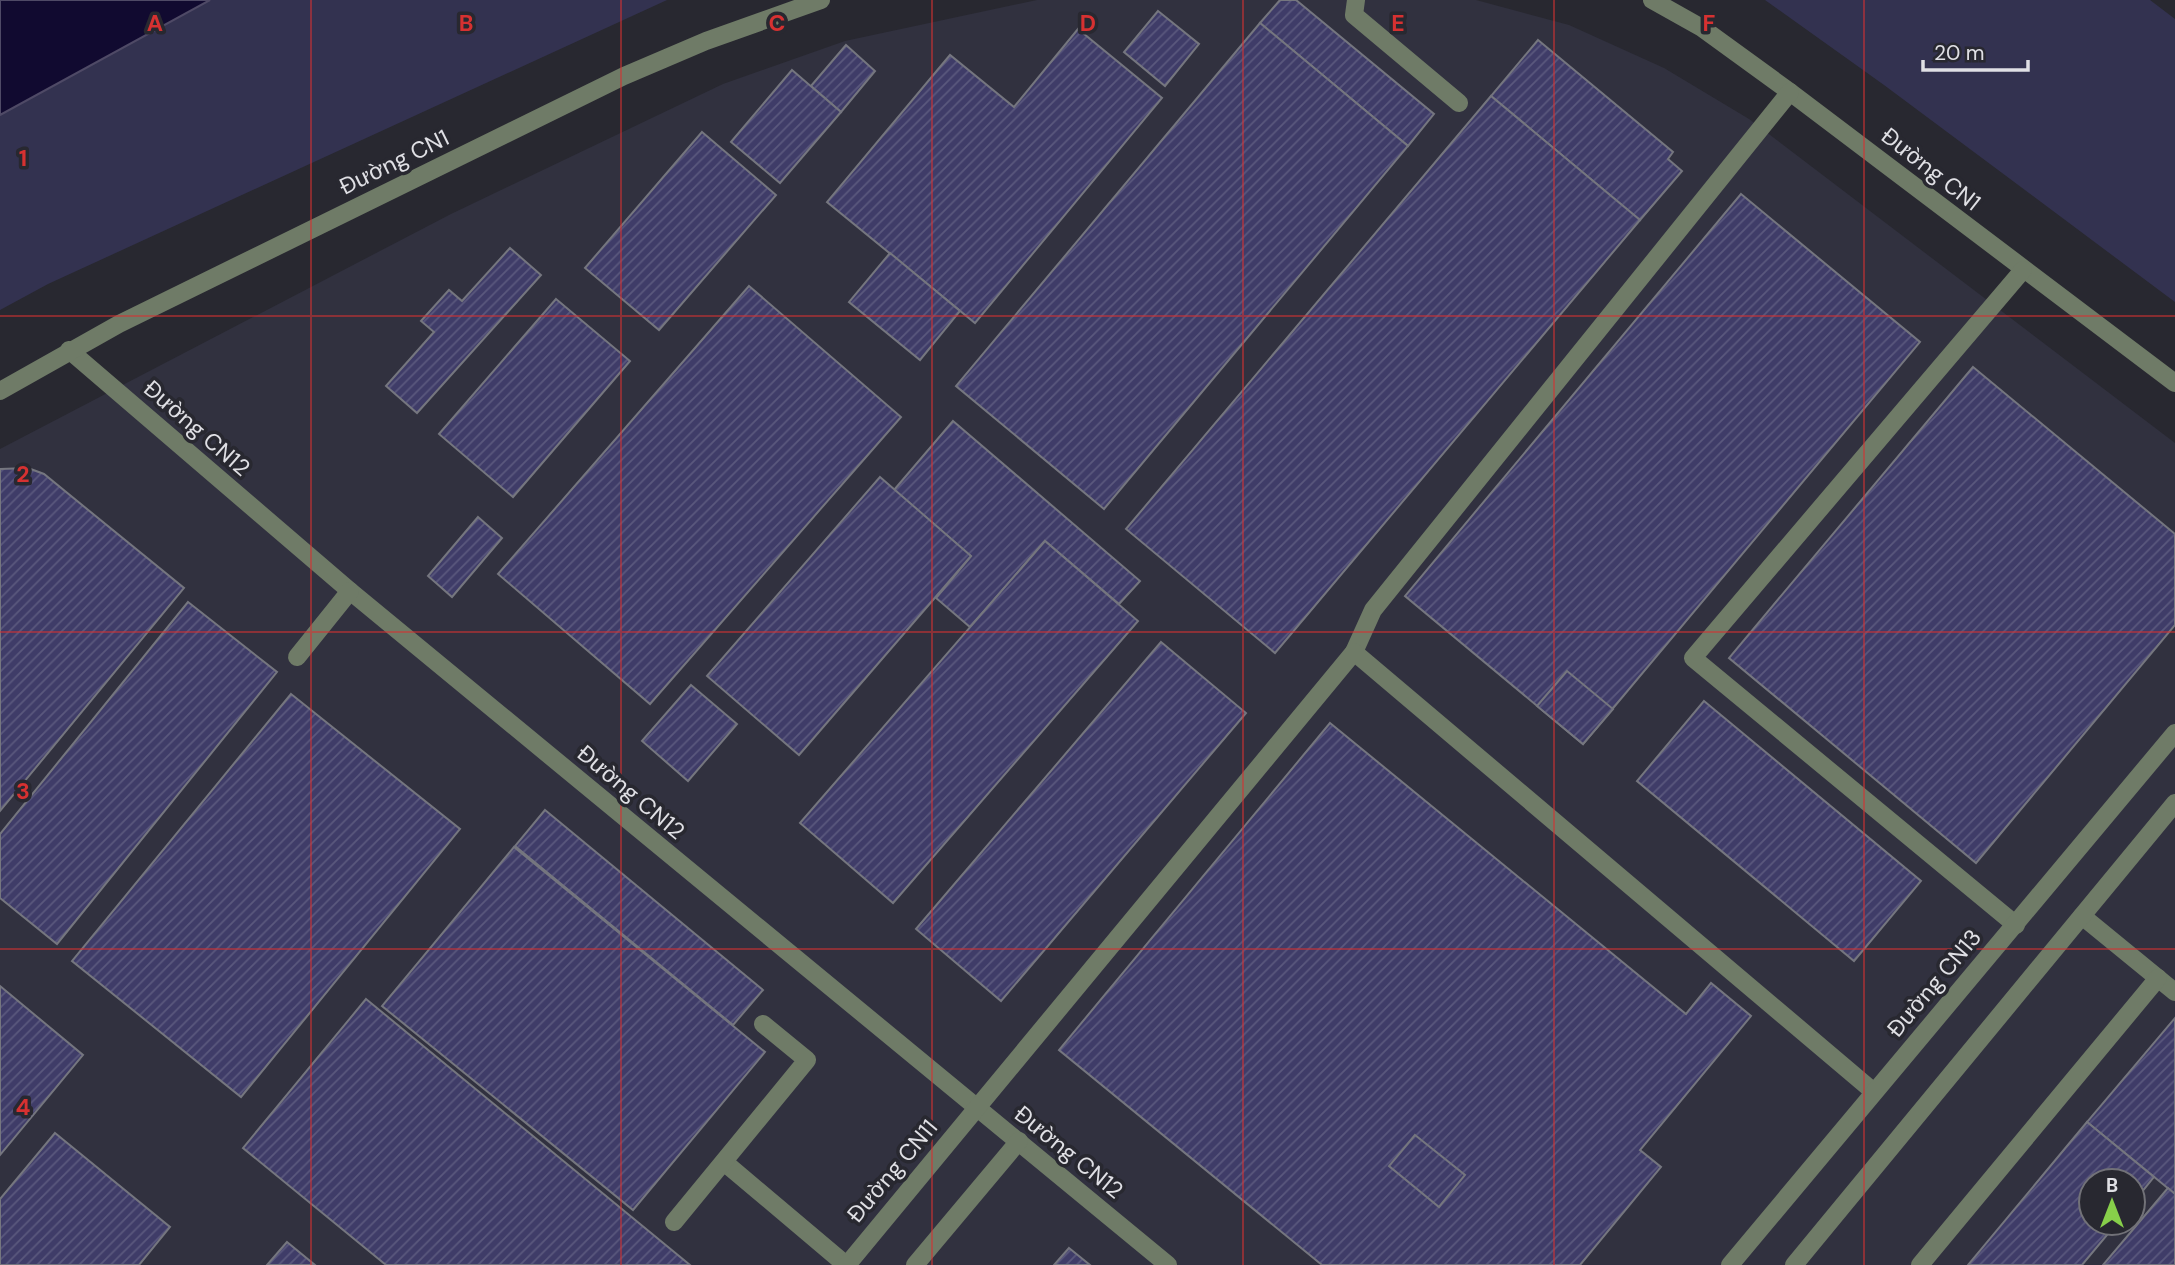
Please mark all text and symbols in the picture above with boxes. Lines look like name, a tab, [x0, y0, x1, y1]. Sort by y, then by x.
text: A	[147, 8, 163, 38]
text: B	[459, 8, 473, 38]
text: C	[769, 8, 785, 38]
text: D	[1080, 8, 1096, 38]
text: E	[1391, 8, 1405, 38]
text: F	[1703, 8, 1716, 38]
scale bar	[1923, 28, 2028, 72]
text: 20 m	[1934, 39, 1985, 67]
street label: Đường CN1	[1875, 121, 1987, 217]
street label: Đường CN1	[334, 123, 454, 201]
text: 1	[19, 143, 27, 173]
street label: Đường CN12	[137, 373, 257, 483]
text: 2	[16, 459, 30, 489]
street label: Đường CN12	[571, 738, 691, 846]
text: 3	[16, 776, 30, 806]
street label: Đường CN13	[1880, 923, 1988, 1043]
text: 4	[16, 1092, 31, 1122]
street label: Đường CN12	[1008, 1099, 1130, 1205]
street label: Đường CN11	[840, 1113, 944, 1229]
north arrow	[2077, 1167, 2147, 1237]
text: B	[2106, 1173, 2118, 1198]

